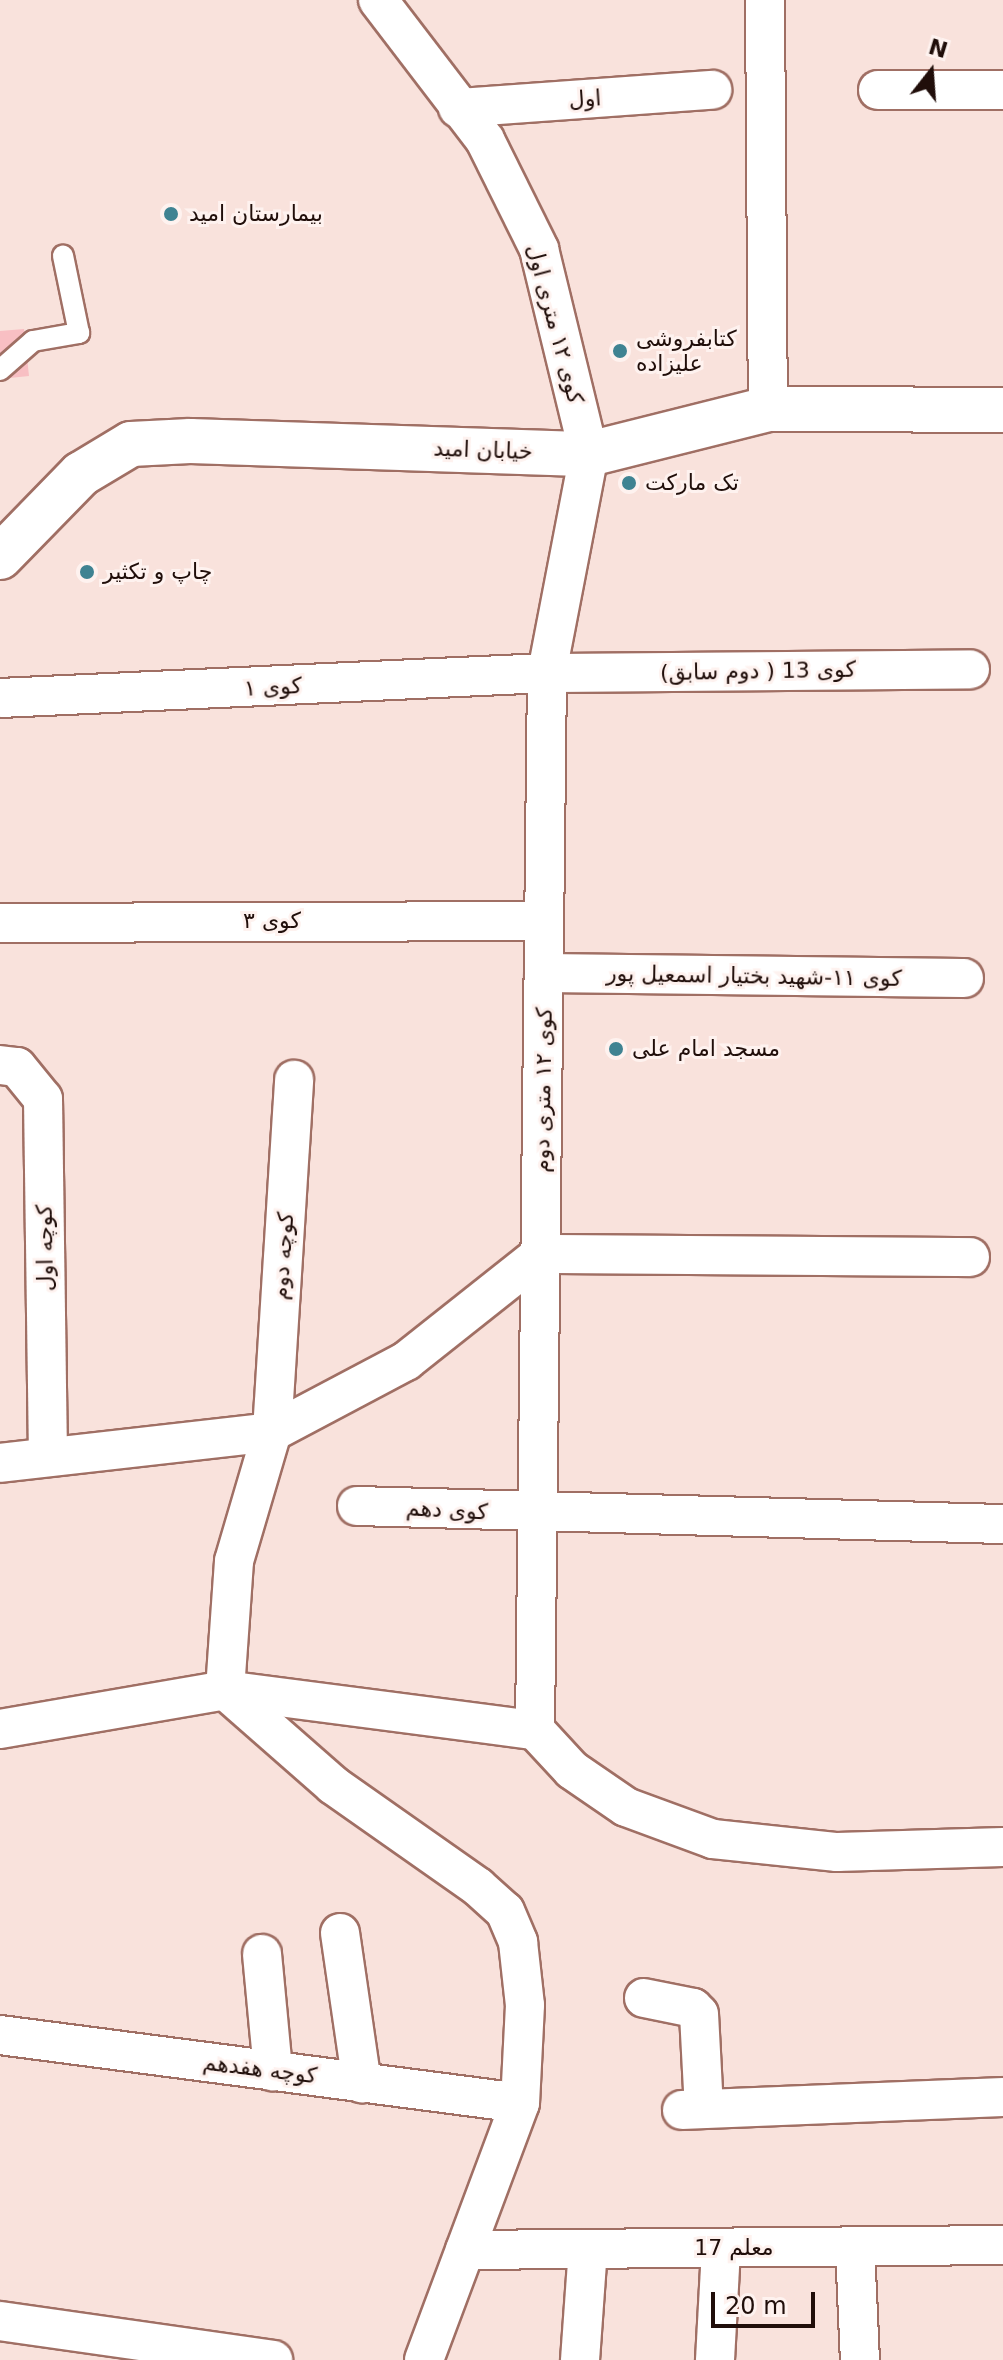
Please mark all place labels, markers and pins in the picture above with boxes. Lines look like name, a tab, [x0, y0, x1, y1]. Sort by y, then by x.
place label: بیمارستان امید	[189, 201, 323, 227]
marker: بیمارستان امید	[160, 203, 182, 225]
place label: کتابفروشی علیزاده	[636, 325, 737, 376]
marker: کتابفروشی علیزاده	[611, 342, 629, 360]
place label: تک مارکت	[645, 470, 739, 496]
marker: تک مارکت	[620, 474, 638, 492]
place label: چاپ و تکثیر	[103, 559, 212, 585]
marker: چاپ و تکثیر	[78, 563, 96, 581]
place label: مسجد امام علی	[632, 1036, 780, 1062]
marker: مسجد امام علی	[607, 1040, 625, 1058]

